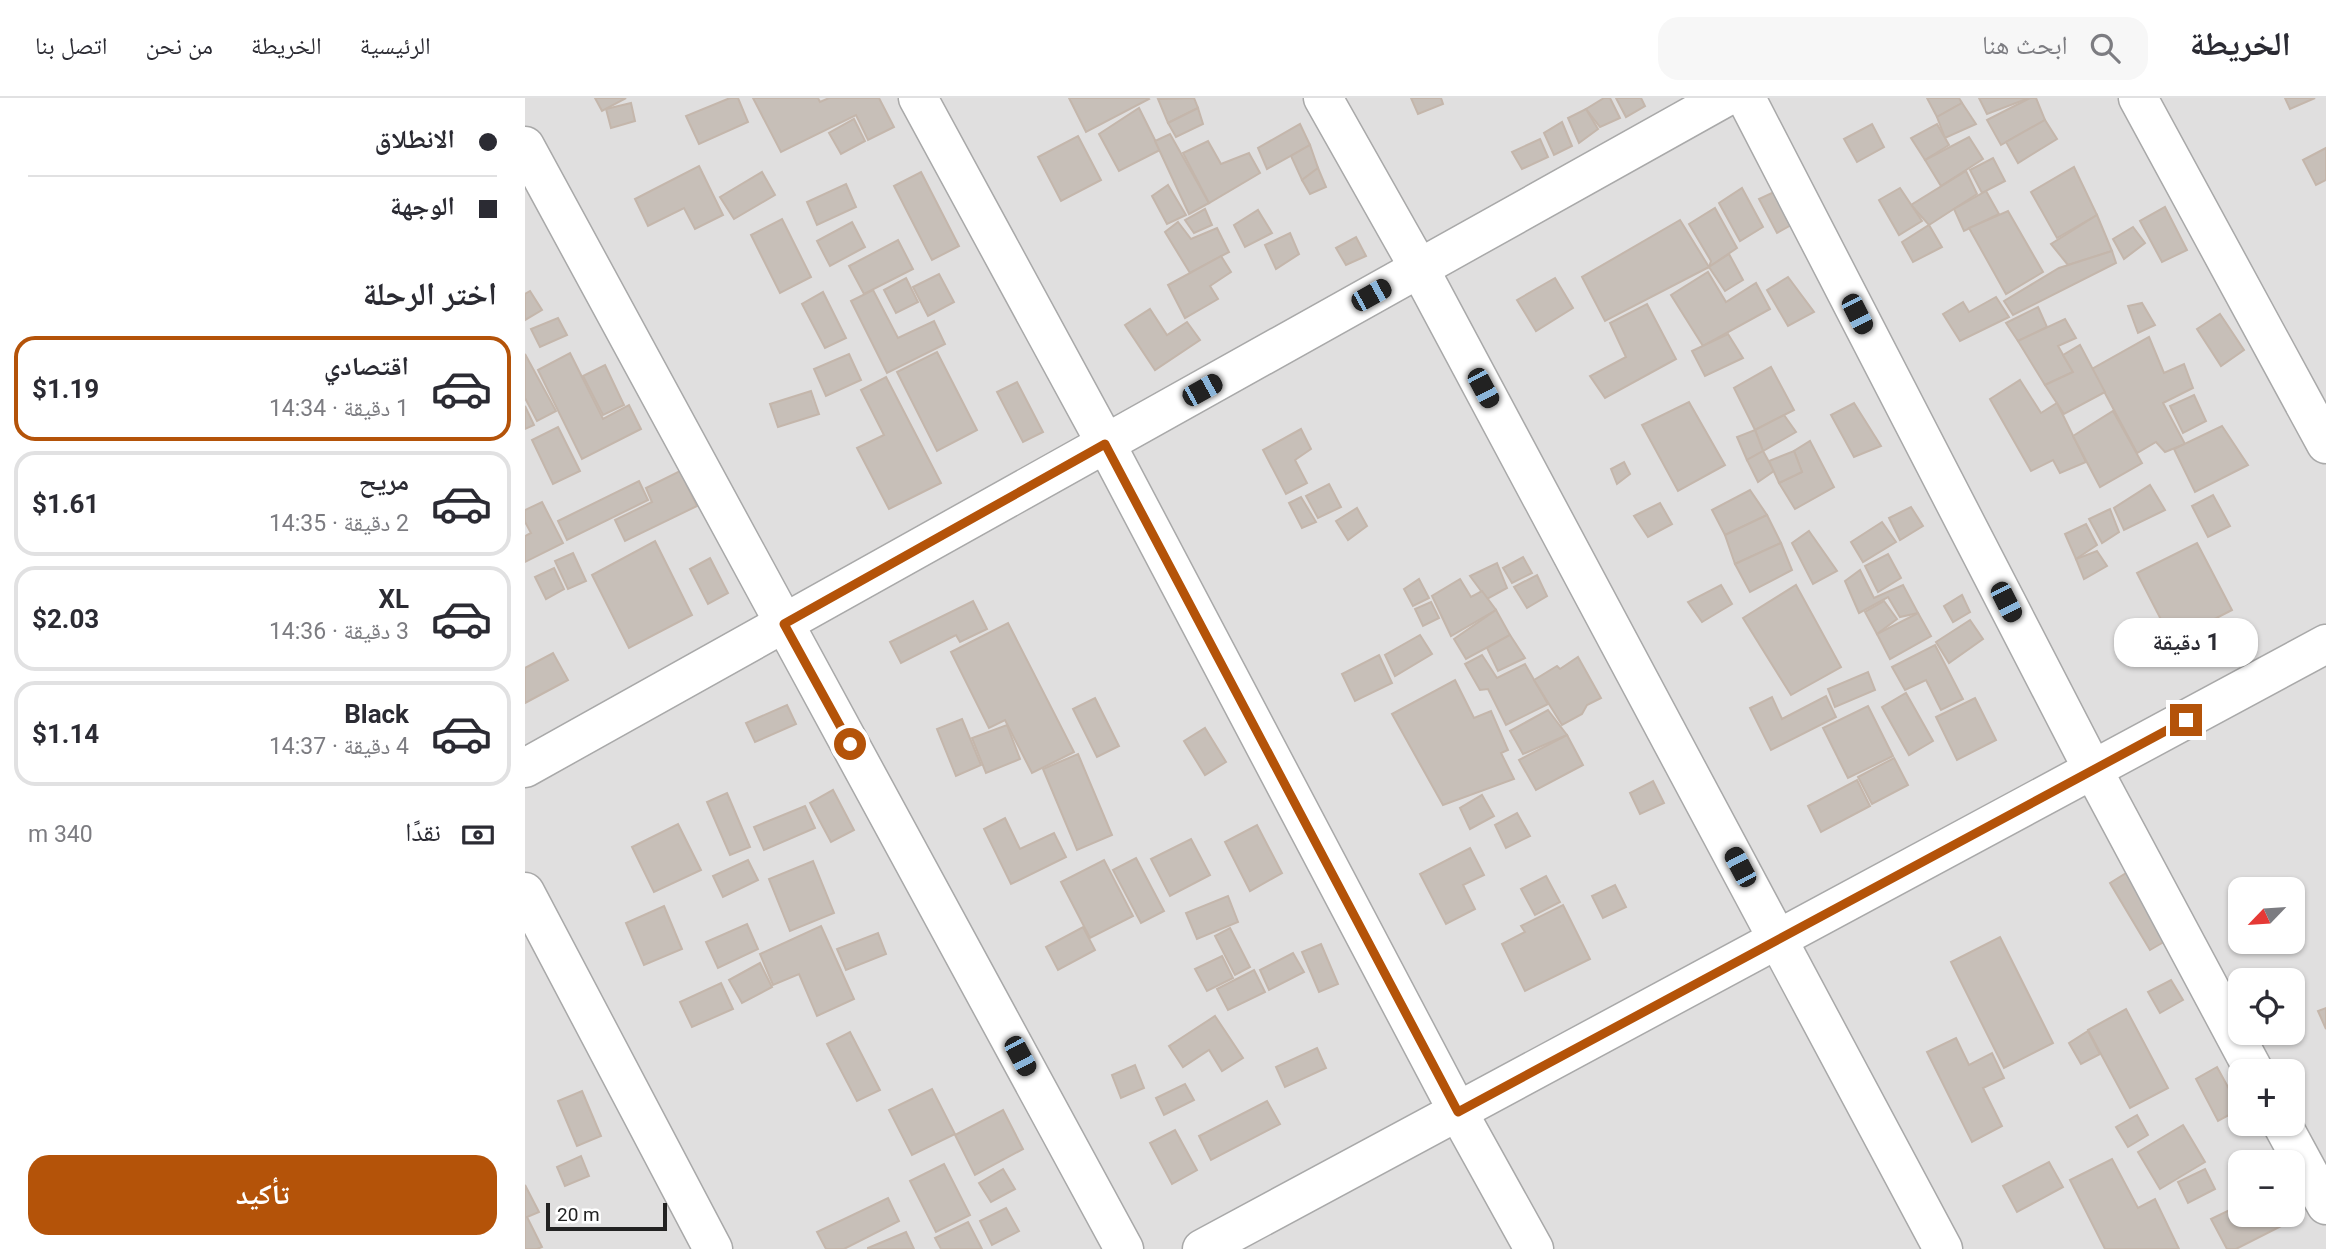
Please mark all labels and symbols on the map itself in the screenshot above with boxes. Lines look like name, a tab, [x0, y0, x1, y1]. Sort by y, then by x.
car	[1348, 276, 1395, 314]
car	[1839, 291, 1876, 337]
car	[1464, 365, 1503, 411]
car	[1179, 371, 1226, 409]
car	[1988, 579, 2025, 625]
callout: 1 دقيقة	[2114, 618, 2258, 668]
route end	[2170, 704, 2202, 736]
route start	[834, 728, 866, 760]
car	[1721, 844, 1760, 890]
north arrow	[2228, 877, 2305, 954]
car	[1001, 1033, 1040, 1079]
scale bar	[546, 1200, 667, 1232]

